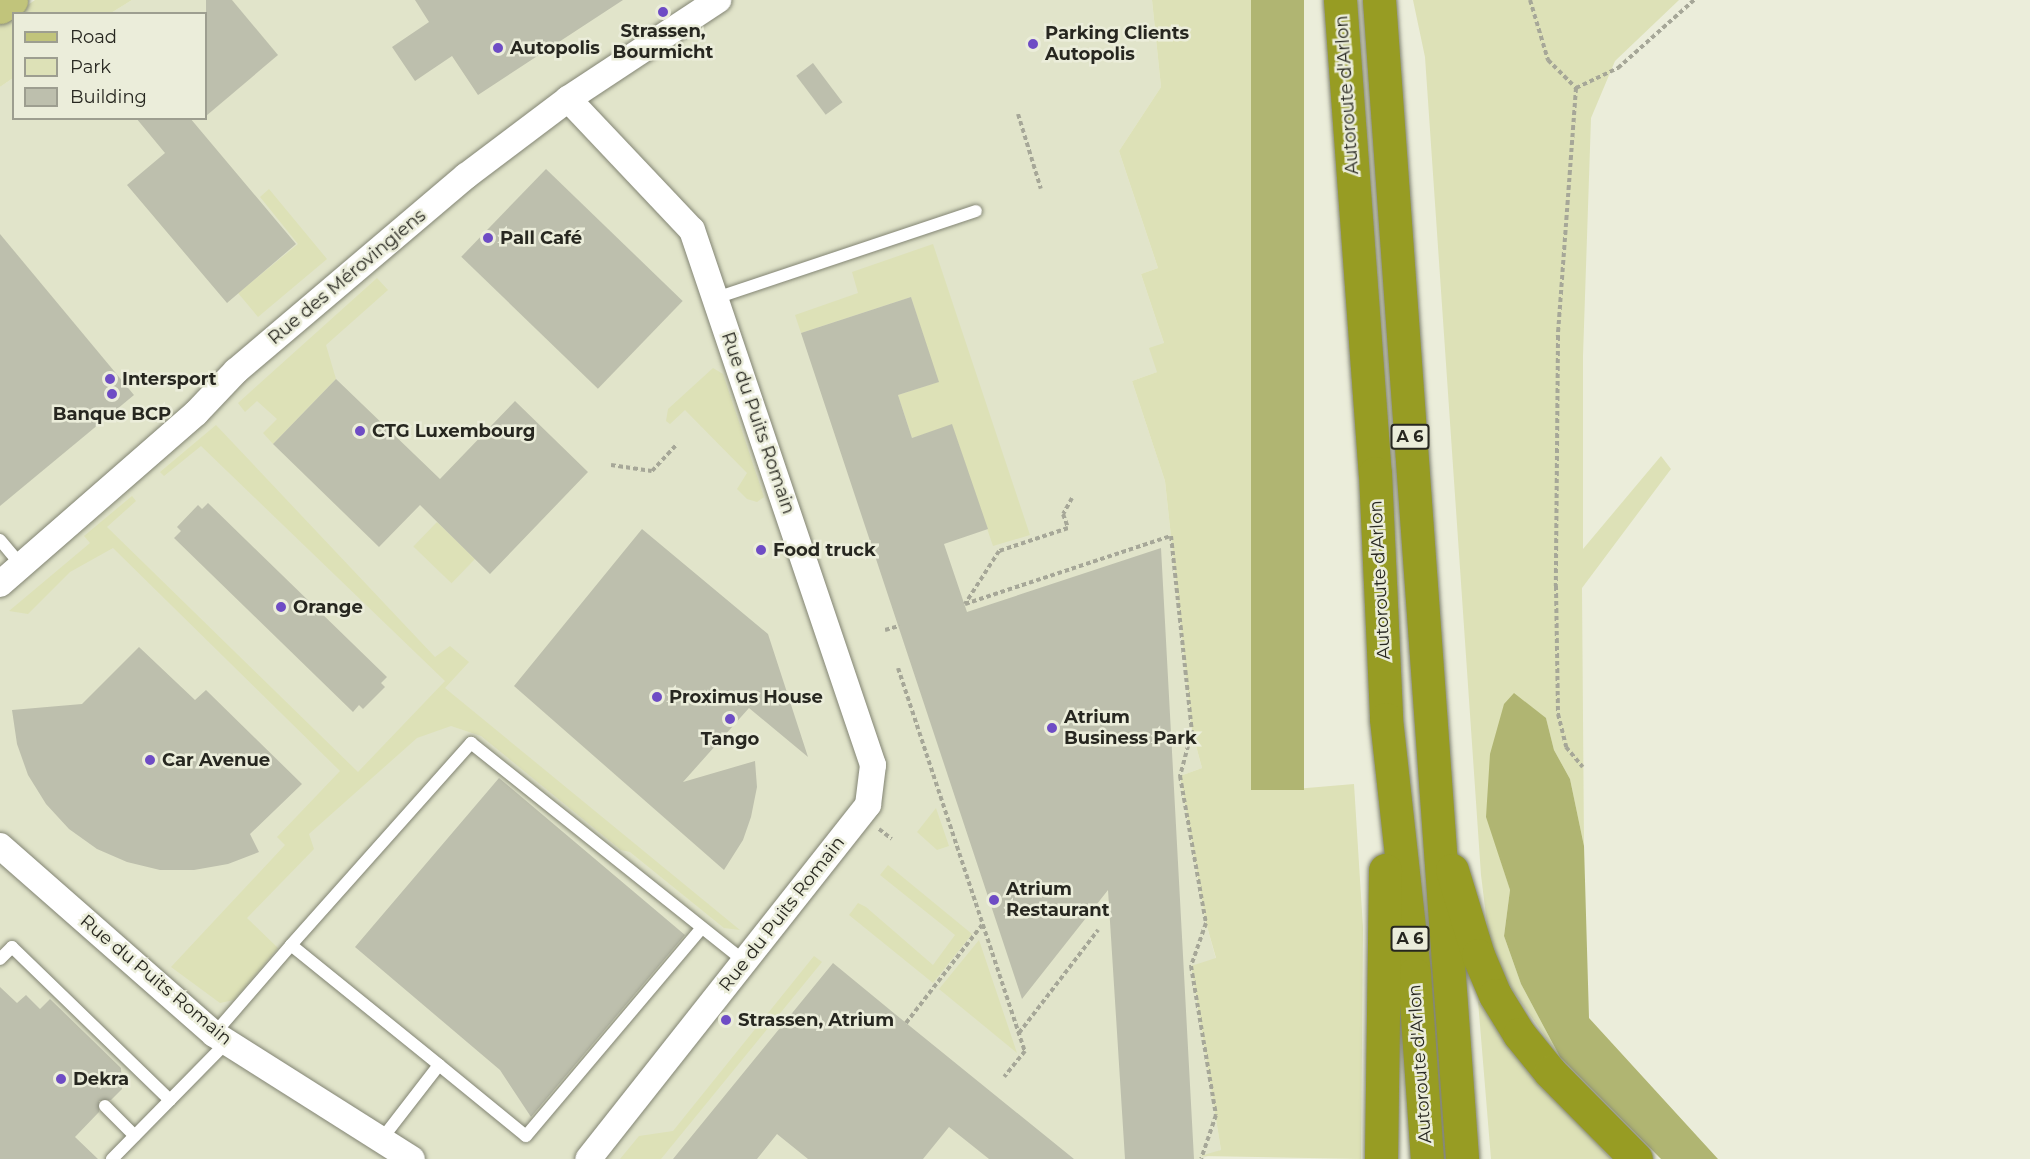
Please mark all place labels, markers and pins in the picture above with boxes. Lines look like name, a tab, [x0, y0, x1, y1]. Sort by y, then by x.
marker: Strassen, Bourmicht	[656, 5, 670, 19]
place label: Strassen, Bourmicht	[613, 21, 713, 63]
place label: Parking Clients Autopolis	[1045, 23, 1189, 66]
place label: Autopolis	[510, 37, 600, 59]
marker: Parking Clients Autopolis	[1026, 37, 1040, 51]
marker: Autopolis	[491, 41, 505, 55]
place label: Pall Café	[500, 227, 582, 249]
marker: Pall Café	[481, 231, 495, 245]
place label: Intersport	[122, 368, 217, 390]
marker: Intersport	[103, 372, 117, 386]
marker: Banque BCP	[105, 387, 119, 401]
place label: Banque BCP	[53, 403, 171, 425]
place label: CTG Luxembourg	[372, 420, 535, 442]
marker: CTG Luxembourg	[353, 424, 367, 438]
place label: Food truck	[773, 539, 876, 561]
marker: Food truck	[754, 543, 768, 557]
place label: Orange	[293, 596, 363, 618]
marker: Orange	[274, 600, 288, 614]
place label: Proximus House	[669, 686, 823, 708]
marker: Proximus House	[650, 690, 664, 704]
place label: Atrium Business Park	[1064, 707, 1197, 750]
marker: Tango	[723, 712, 737, 726]
marker: Atrium Business Park	[1045, 721, 1059, 735]
place label: Tango	[701, 728, 759, 750]
place label: Car Avenue	[162, 749, 270, 771]
marker: Car Avenue	[143, 753, 157, 767]
place label: Atrium Restaurant	[1006, 879, 1110, 922]
marker: Atrium Restaurant	[987, 893, 1001, 907]
place label: Strassen, Atrium	[738, 1009, 894, 1031]
marker: Strassen, Atrium	[719, 1013, 733, 1027]
place label: Dekra	[73, 1068, 129, 1090]
marker: Dekra	[54, 1072, 68, 1086]

